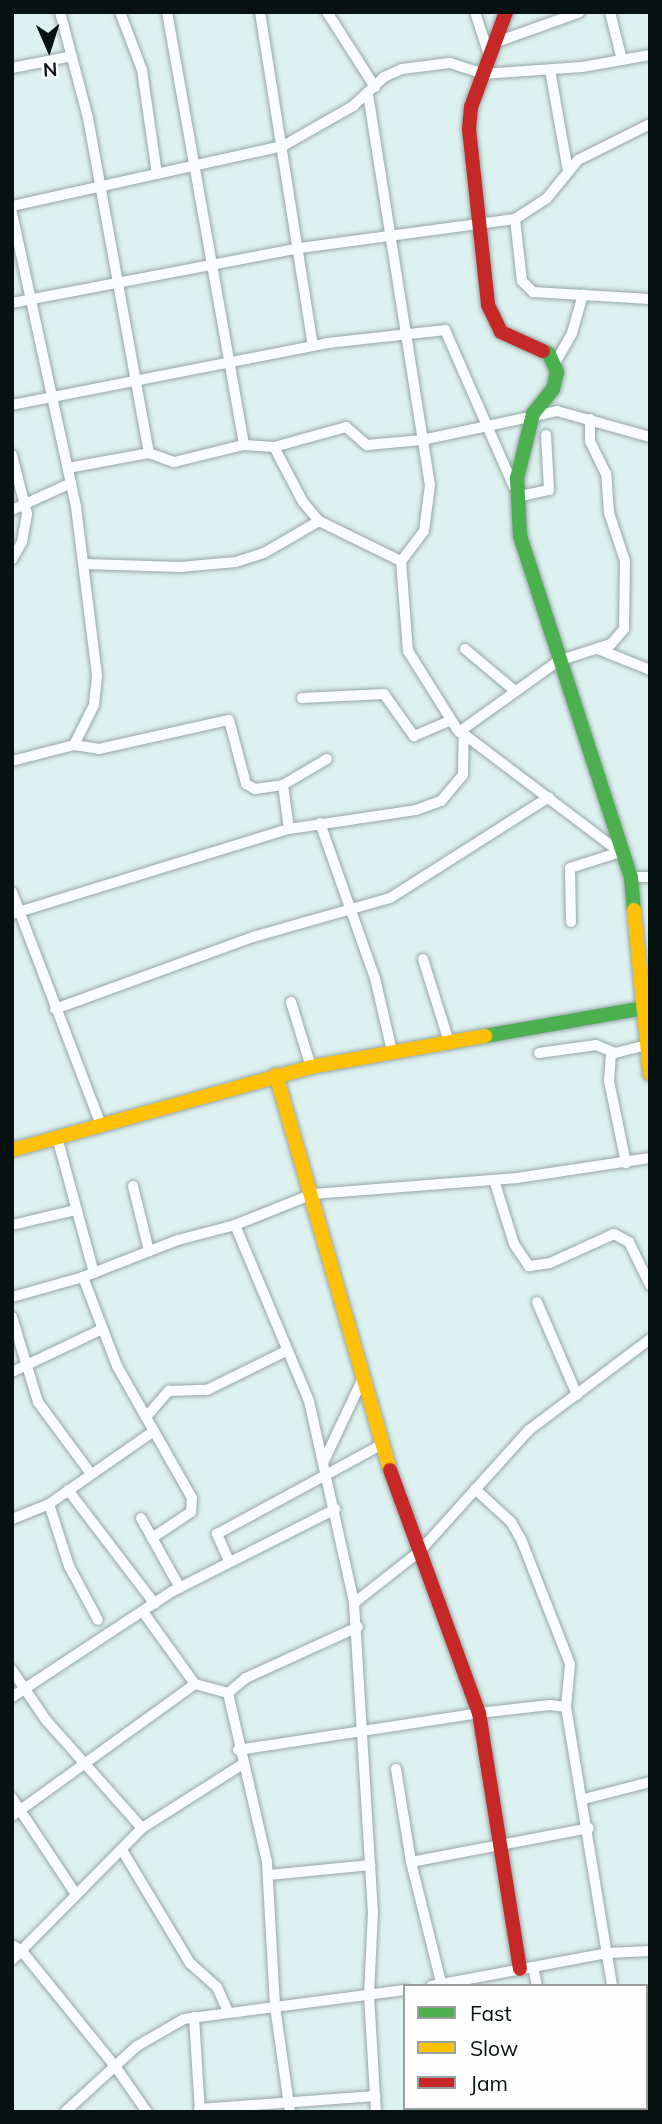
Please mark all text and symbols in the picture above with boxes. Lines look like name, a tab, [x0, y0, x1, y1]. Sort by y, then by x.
north arrow	[14, 14, 84, 84]
text: N	[42, 58, 58, 82]
legend	[403, 1984, 648, 2110]
text: Fast	[470, 2000, 512, 2026]
text: Slow	[470, 2035, 518, 2061]
text: Jam	[470, 2070, 508, 2096]

